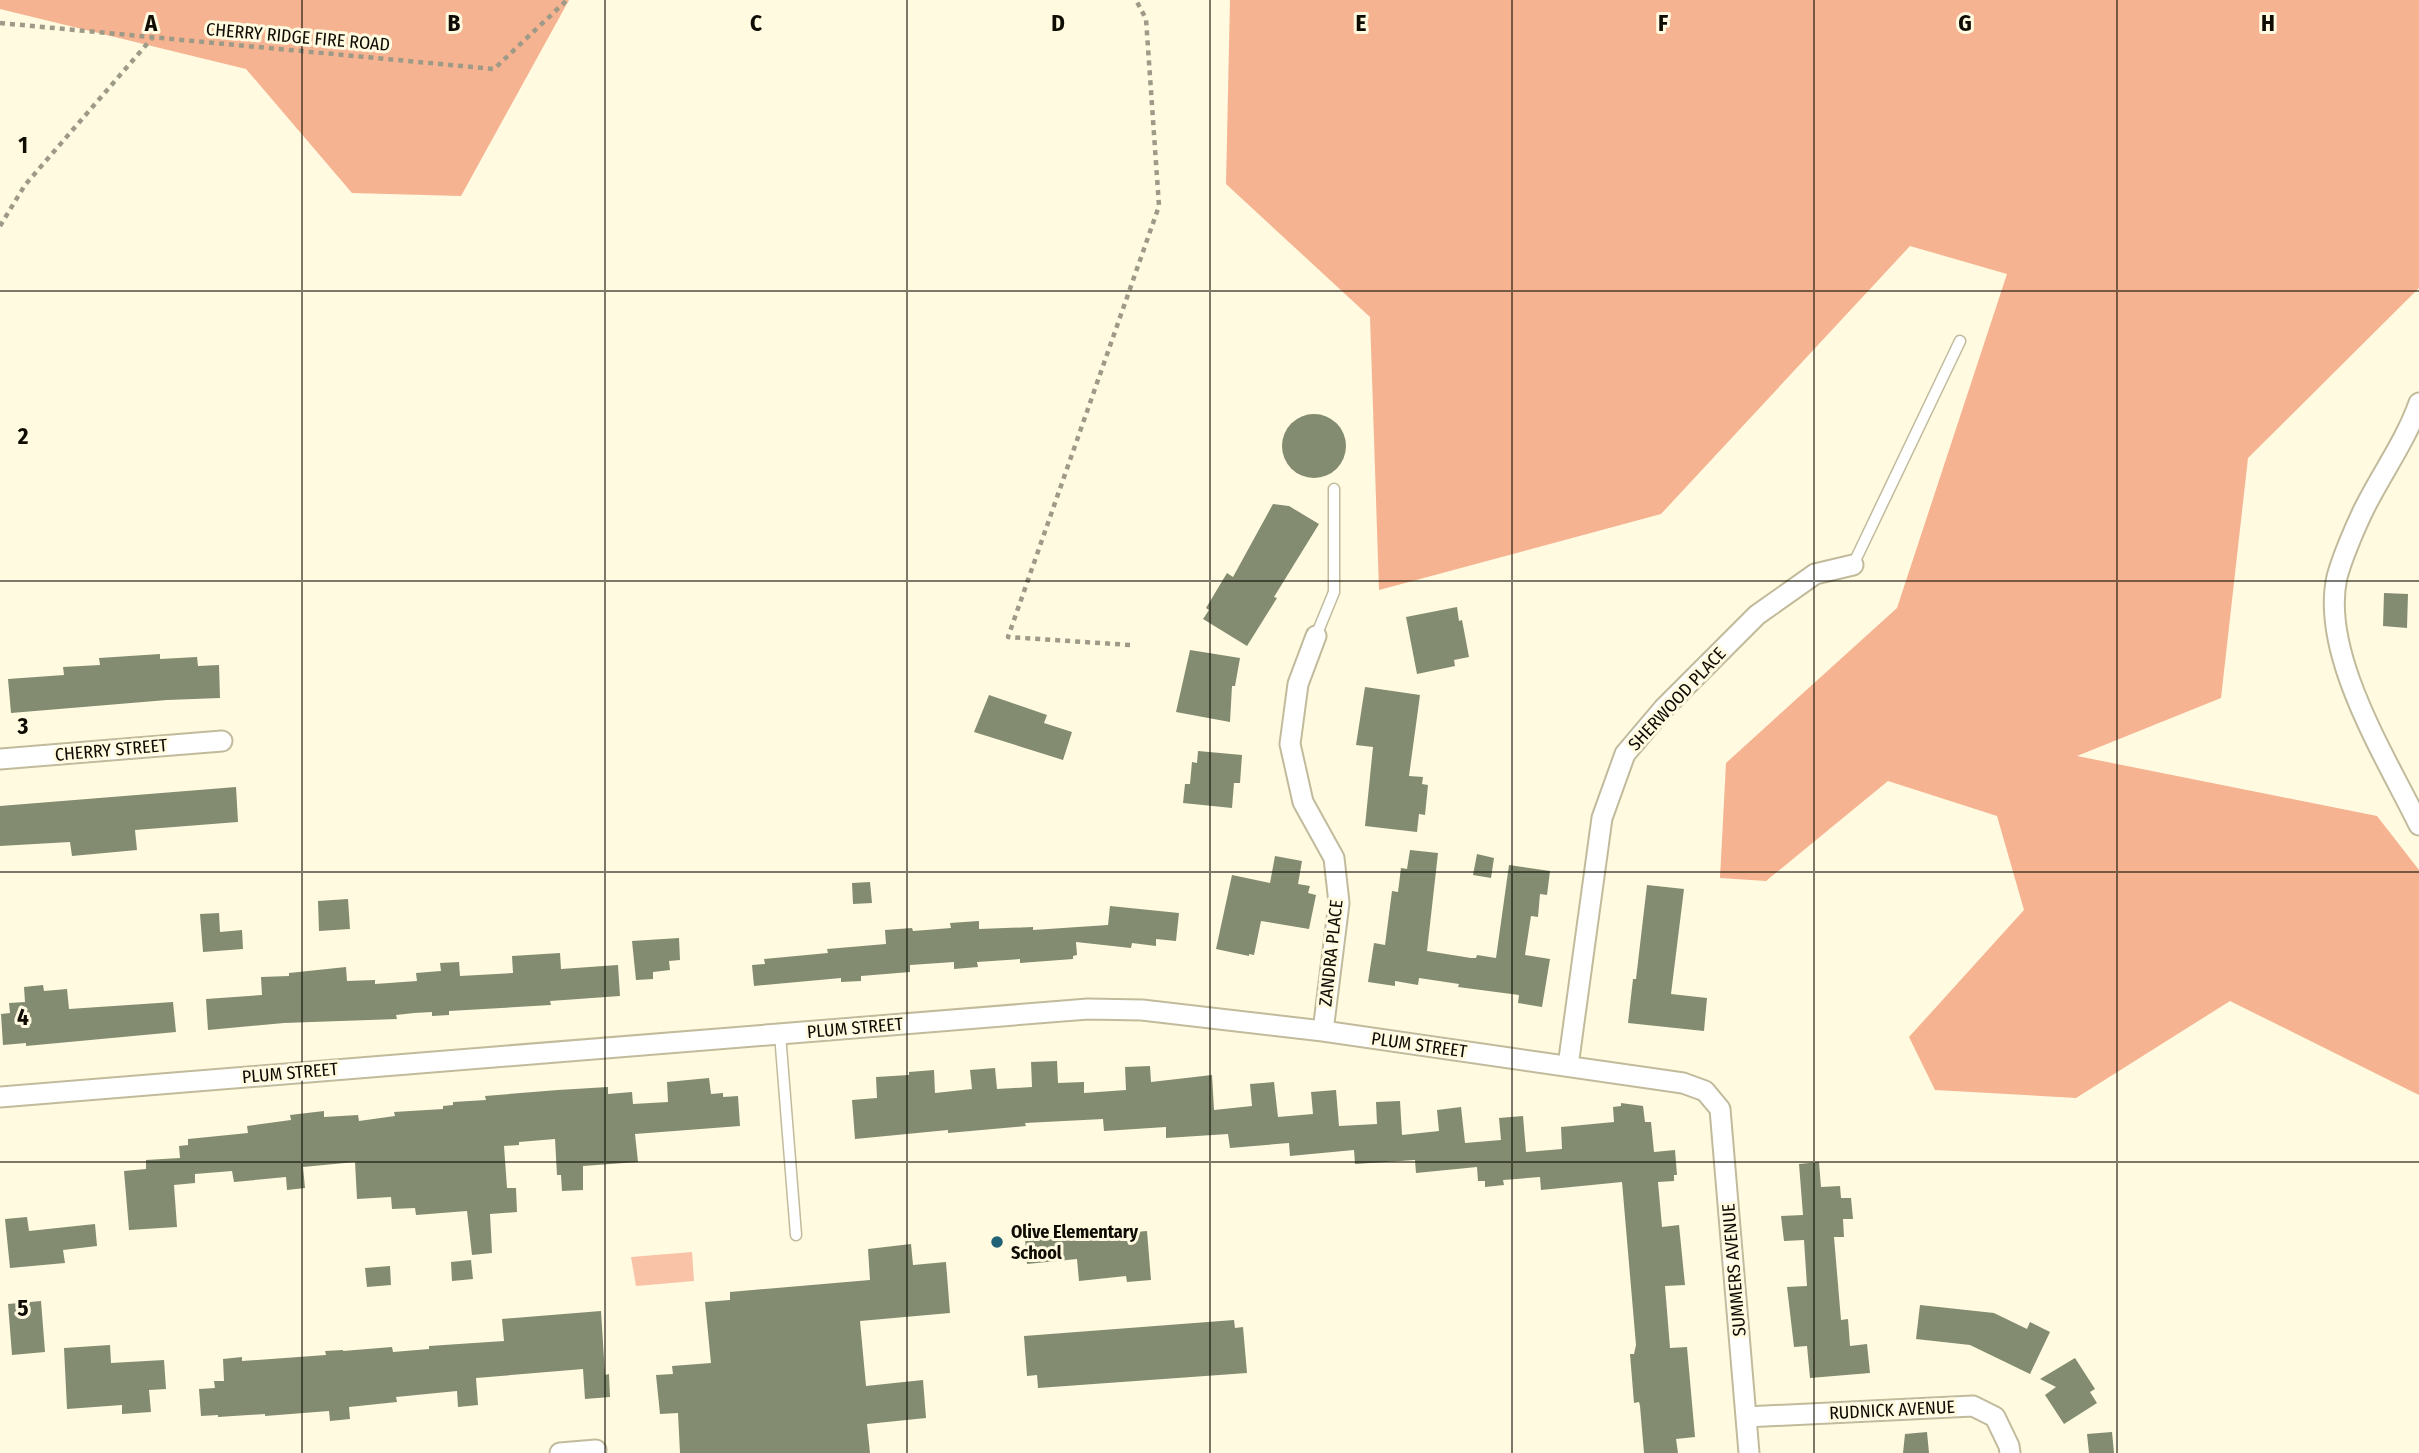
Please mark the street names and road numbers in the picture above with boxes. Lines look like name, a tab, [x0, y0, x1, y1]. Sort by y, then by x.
street label: CHERRY RIDGE FIRE ROAD	[205, 18, 391, 56]
street label: SHERWOOD PLACE	[1624, 643, 1730, 755]
street label: CHERRY STREET	[54, 734, 169, 766]
street label: ZANDRA PLACE	[1314, 899, 1348, 1007]
street label: PLUM STREET	[806, 1013, 905, 1043]
street label: PLUM STREET	[1370, 1027, 1469, 1063]
street label: PLUM STREET	[241, 1058, 340, 1088]
street label: SUMMERS AVENUE	[1717, 1203, 1751, 1337]
street label: RUDNICK AVENUE	[1828, 1396, 1956, 1424]

